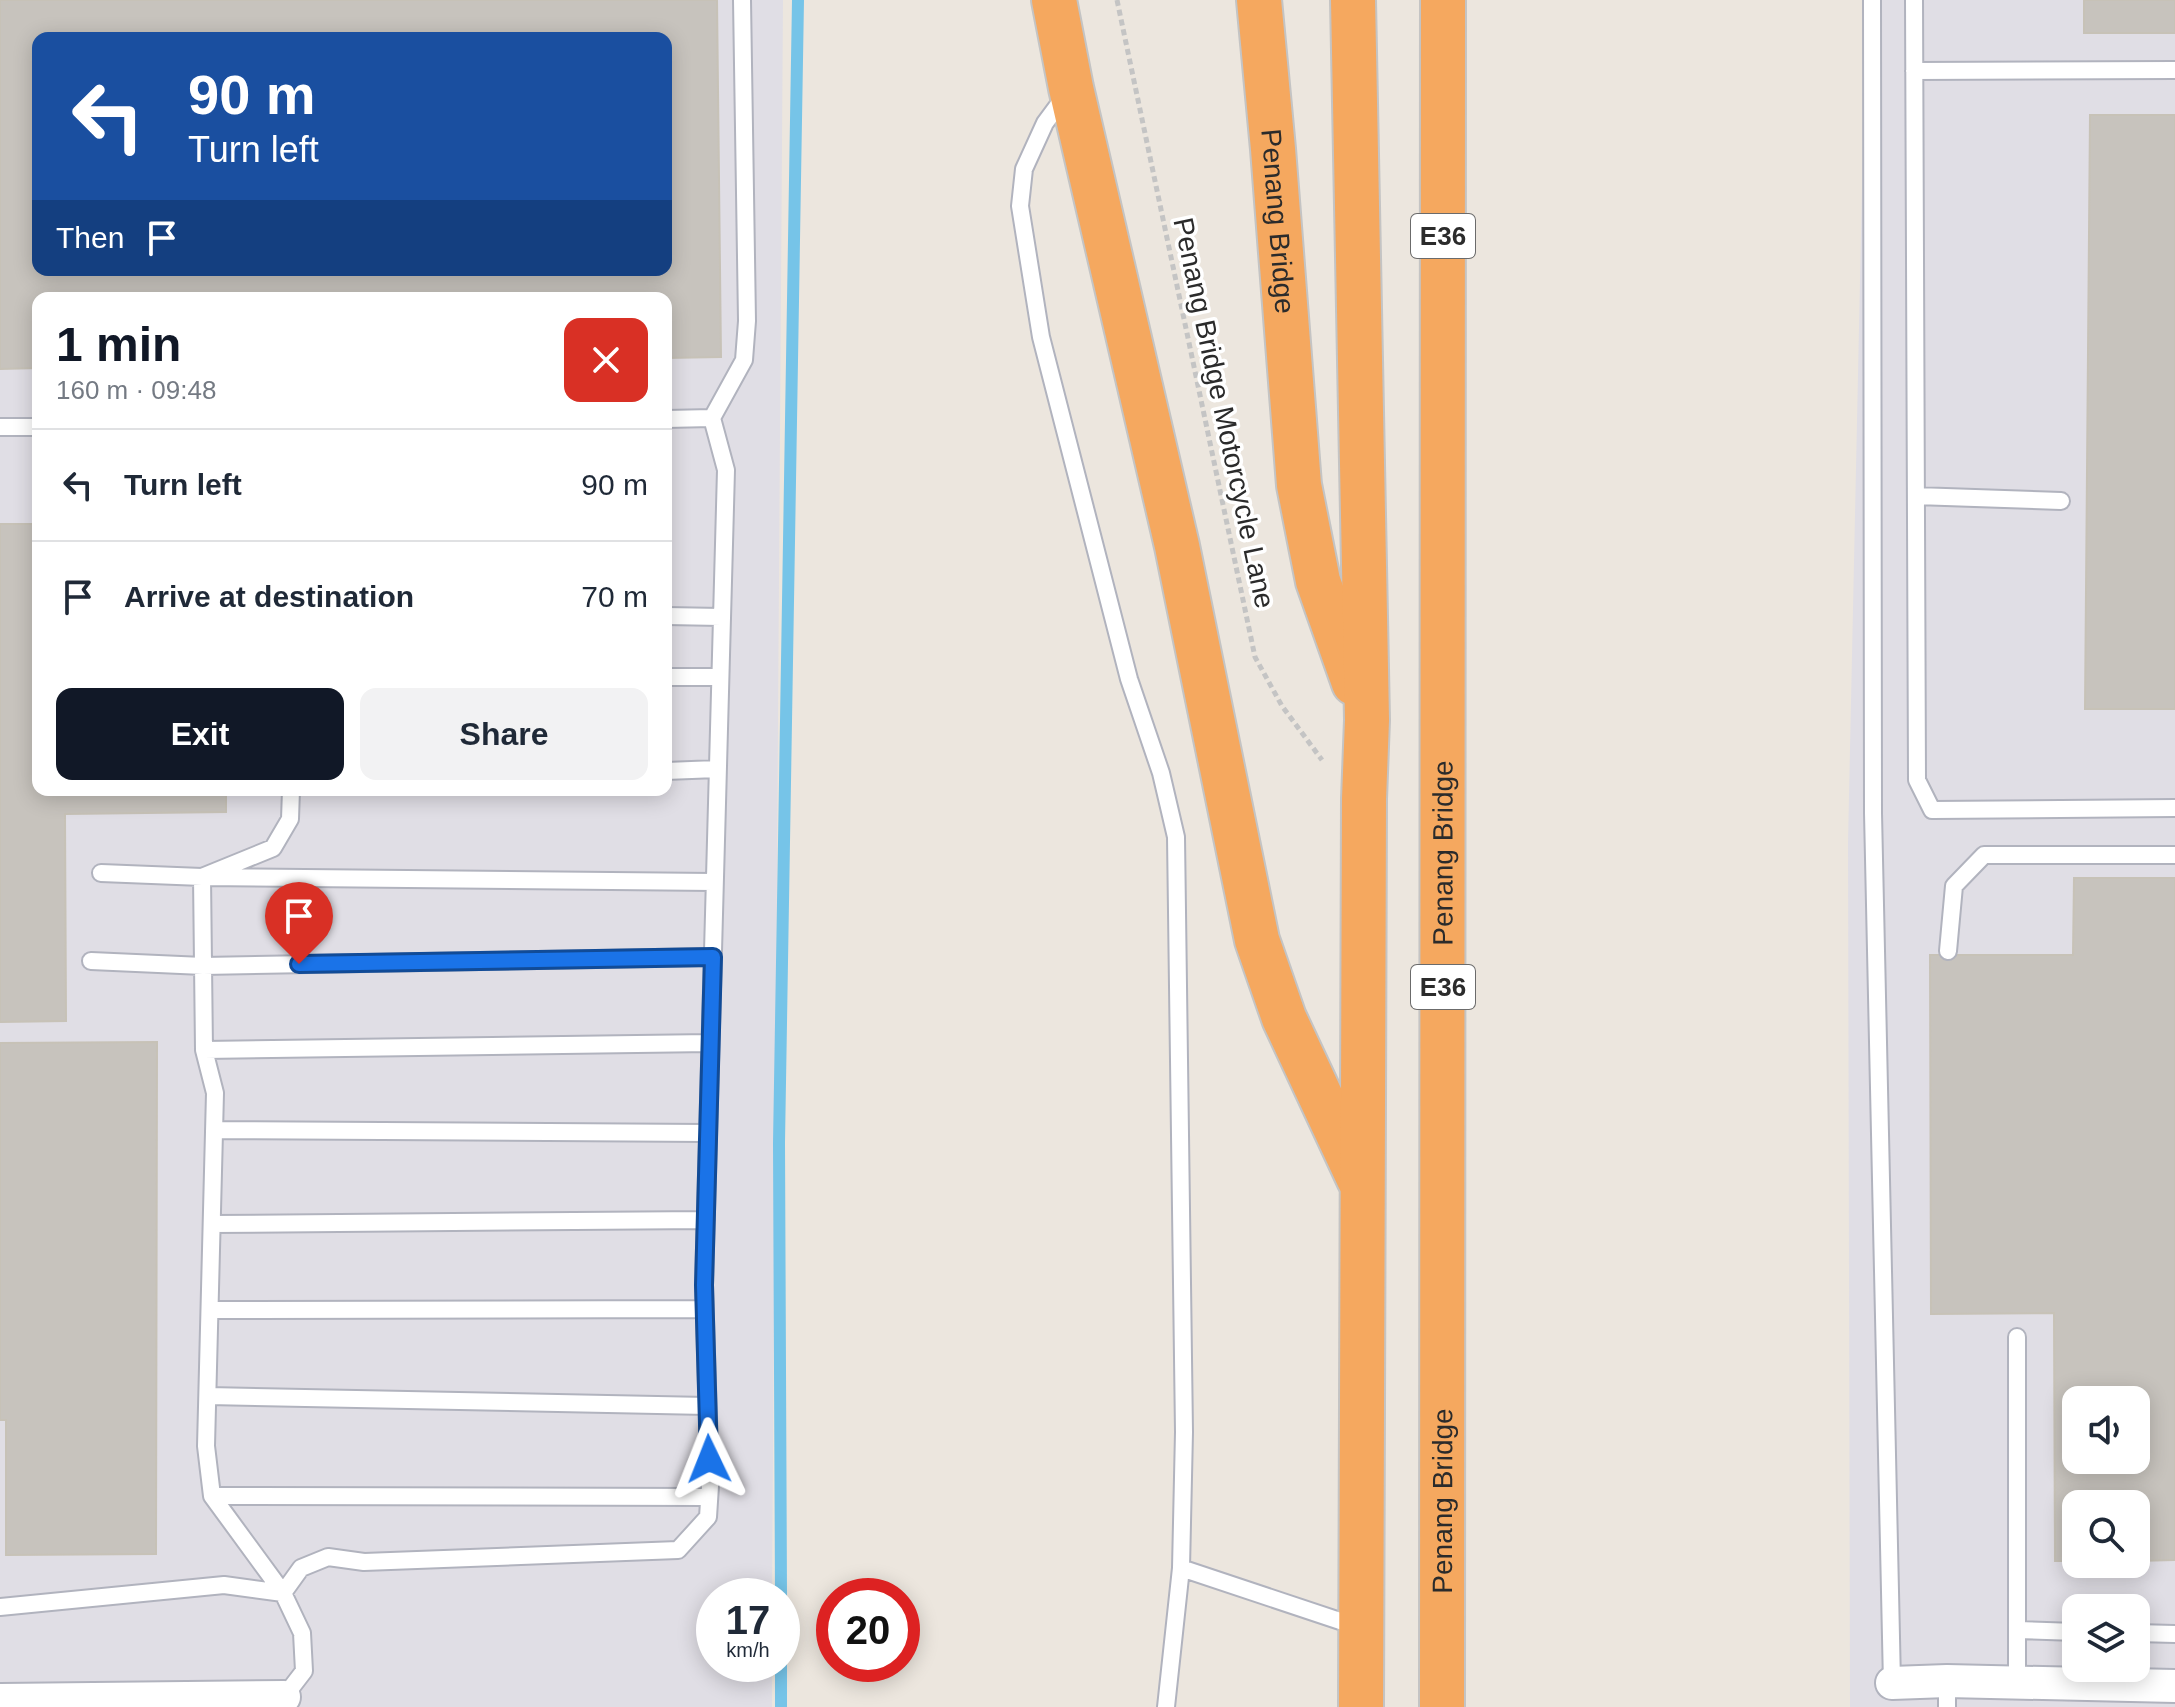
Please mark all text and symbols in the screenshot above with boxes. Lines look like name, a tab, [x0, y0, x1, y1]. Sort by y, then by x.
text: 90 m	[188, 63, 316, 126]
icon: left	[56, 64, 160, 168]
street label: Penang Bridge	[1256, 127, 1301, 315]
text: Turn left	[188, 129, 319, 170]
road number: E36	[1411, 214, 1475, 258]
street label: Penang Bridge Motorcycle Lane	[1167, 215, 1281, 611]
icon: arrive	[140, 216, 184, 260]
text: Then	[56, 221, 124, 254]
text: 1 min	[56, 318, 181, 371]
button: close	[564, 318, 648, 402]
text: 160 m · 09:48	[56, 375, 216, 405]
icon: left	[56, 463, 100, 507]
text: Turn left	[124, 468, 242, 501]
text: 90 m	[581, 468, 648, 501]
icon: arrive	[56, 575, 100, 619]
text: Arrive at destination	[124, 580, 414, 613]
text: 70 m	[581, 580, 648, 613]
button: Exit	[56, 688, 344, 780]
button: Share	[360, 688, 648, 780]
street label: Penang Bridge	[1427, 760, 1458, 946]
pin	[265, 882, 333, 964]
icon: arrive	[277, 894, 321, 938]
road number: E36	[1411, 965, 1475, 1009]
map controls	[2062, 1386, 2150, 1682]
button: sound	[2062, 1386, 2150, 1474]
street label: Penang Bridge	[1427, 1408, 1458, 1594]
position arrow	[667, 1417, 751, 1501]
button: search	[2062, 1490, 2150, 1578]
speed limit sign: 20	[816, 1578, 920, 1682]
button: layers	[2062, 1594, 2150, 1682]
text: 17	[726, 1598, 770, 1642]
text: km/h	[726, 1639, 770, 1661]

